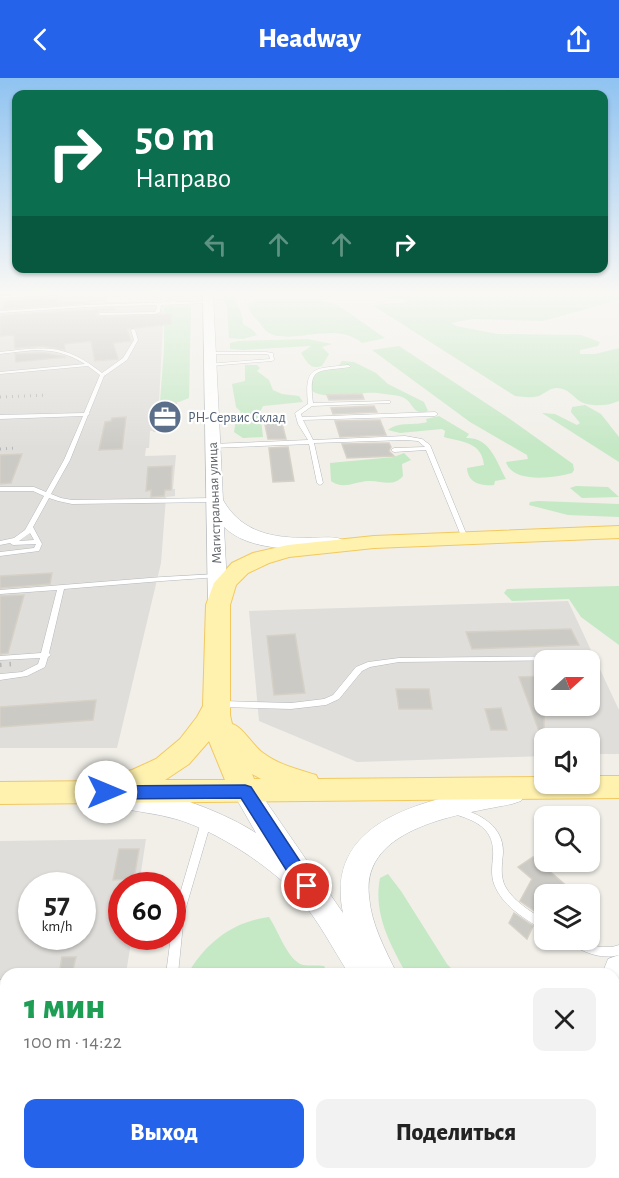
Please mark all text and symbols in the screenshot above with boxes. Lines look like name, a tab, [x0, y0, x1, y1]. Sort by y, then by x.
icon: back	[24, 23, 57, 56]
icon: share	[562, 23, 595, 56]
text: Headway	[258, 25, 361, 52]
icon: right	[36, 114, 114, 192]
text: 50 m	[135, 116, 215, 158]
text: Направо	[135, 165, 231, 192]
icon: left	[199, 228, 232, 261]
icon: ahead	[262, 228, 295, 261]
icon: ahead	[325, 228, 358, 261]
icon: right	[388, 228, 421, 261]
office icon: РН-Сервис Cклад	[147, 399, 183, 435]
place label: РН-Сервис Cклад	[188, 411, 286, 425]
street label: Магистральная улица	[206, 441, 224, 564]
north arrow	[534, 650, 600, 716]
map controls	[534, 650, 600, 950]
button: sound	[534, 728, 600, 794]
position arrow	[74, 760, 138, 824]
button: search	[534, 806, 600, 872]
pin	[281, 860, 332, 911]
icon: arrive	[290, 869, 323, 902]
speed limit sign: 60	[108, 872, 186, 950]
button: layers	[534, 884, 600, 950]
text: 57	[44, 889, 70, 919]
text: km/h	[42, 919, 72, 934]
button: close	[533, 988, 596, 1051]
text: 1 мин	[24, 989, 106, 1025]
text: 100 m · 14:22	[24, 1032, 122, 1052]
button: Выход	[24, 1099, 304, 1168]
button: Поделиться	[316, 1099, 596, 1168]

